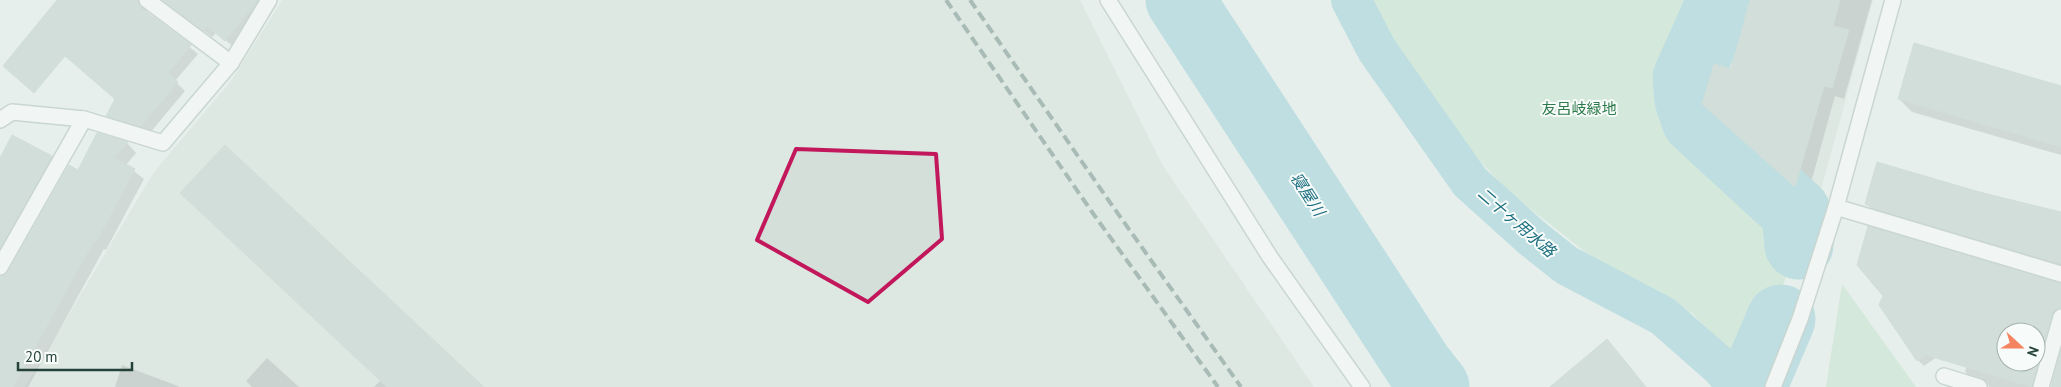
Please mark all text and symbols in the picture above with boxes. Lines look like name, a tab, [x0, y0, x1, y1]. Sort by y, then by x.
park label: 友呂岐緑地	[1541, 99, 1617, 118]
water label: 寝屋川	[1287, 168, 1331, 221]
water label: 二十ヶ用水路	[1474, 183, 1561, 262]
north arrow	[1996, 322, 2046, 372]
scale bar	[18, 340, 131, 372]
text: N	[2023, 344, 2043, 359]
text: 20 m	[25, 347, 58, 366]

